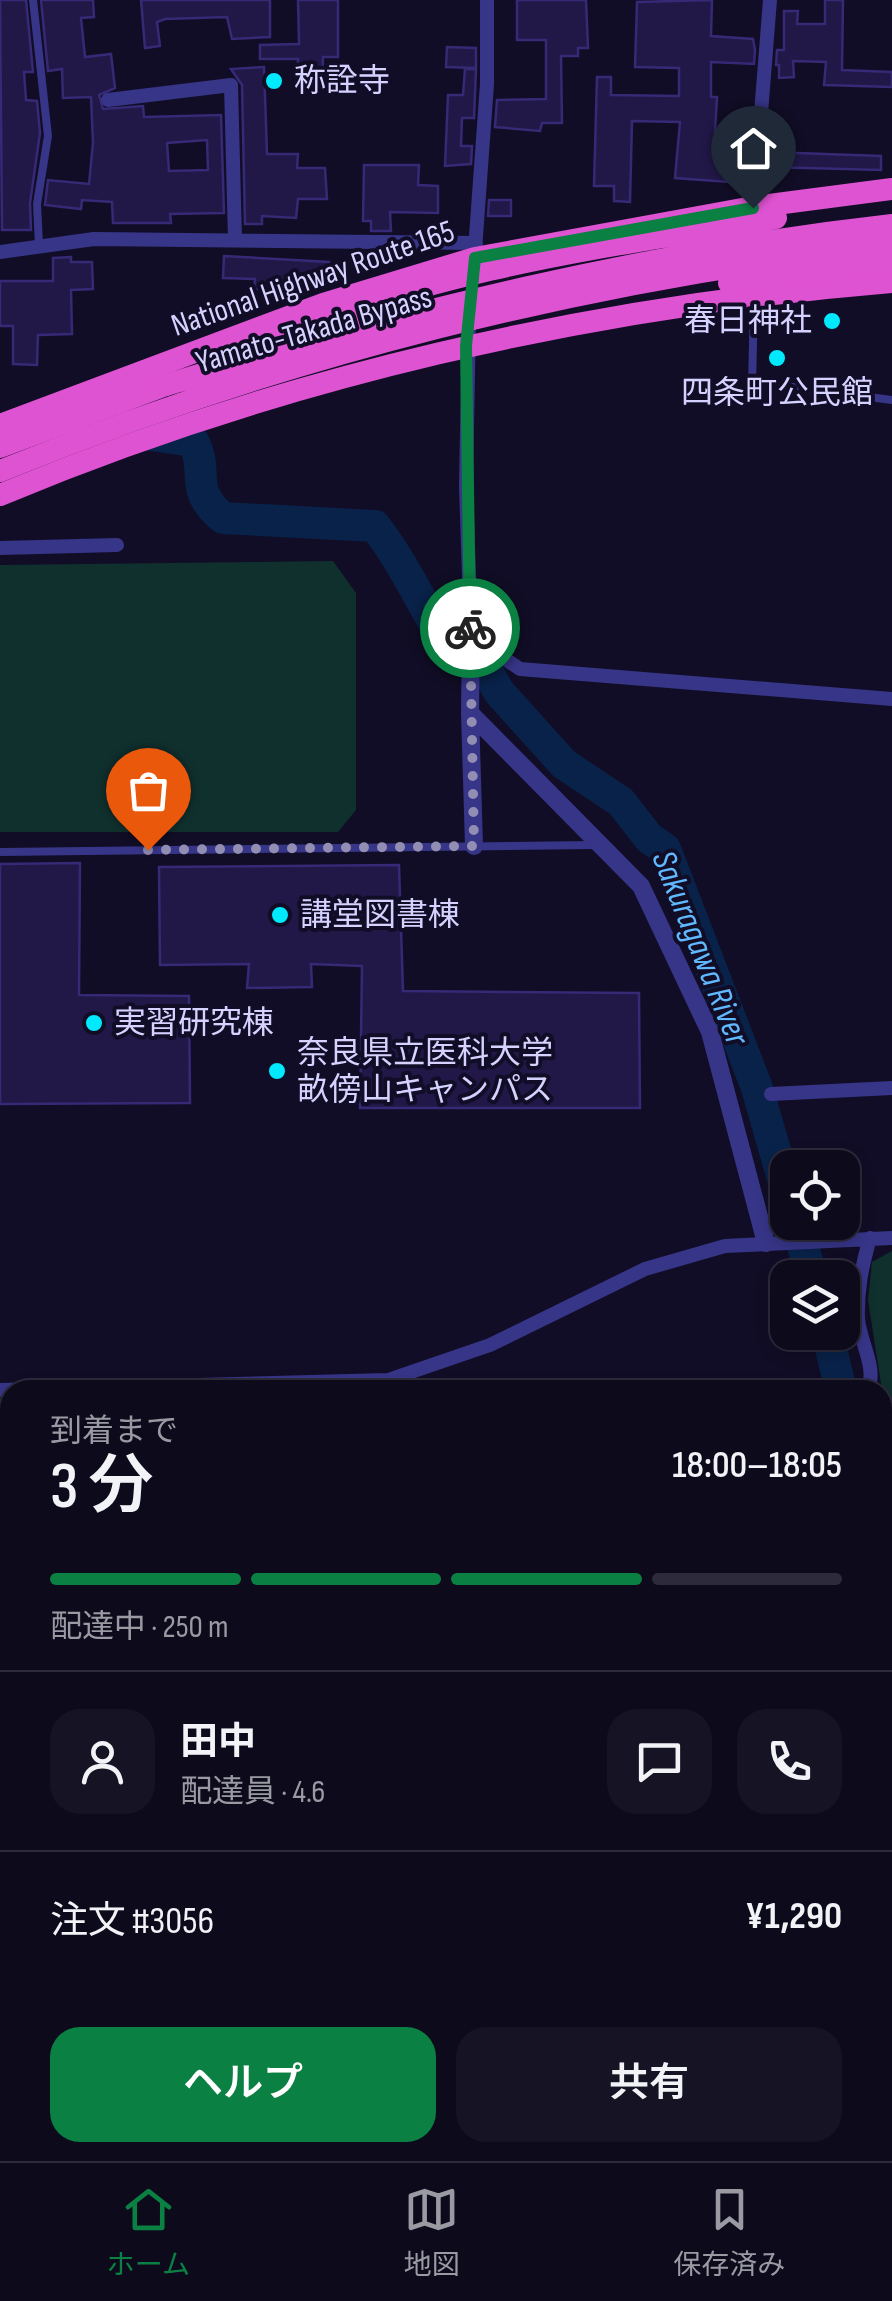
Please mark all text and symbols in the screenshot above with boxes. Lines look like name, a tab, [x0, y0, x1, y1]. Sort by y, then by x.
place label: 称詮寺	[294, 62, 390, 101]
marker: 称詮寺	[263, 70, 285, 92]
pin	[711, 106, 796, 209]
icon: home	[726, 121, 781, 176]
street label: National Highway Route 165	[166, 212, 460, 346]
street label: Yamato-Takada Bypass	[192, 278, 436, 382]
place label: 春日神社	[684, 302, 812, 341]
marker: 春日神社	[821, 310, 843, 332]
marker: 四条町公民館	[766, 347, 788, 369]
place label: 四条町公民館	[681, 374, 873, 413]
courier	[420, 578, 520, 678]
icon: bike	[443, 601, 498, 656]
pin	[106, 748, 191, 851]
icon: bag	[121, 763, 176, 818]
water label: Sakuragawa River	[642, 845, 759, 1052]
place label: 講堂図書棟	[300, 896, 460, 935]
marker: 講堂図書棟	[269, 904, 291, 926]
place label: 実習研究棟	[114, 1004, 274, 1043]
marker: 実習研究棟	[83, 1012, 105, 1034]
place label: 奈良県立医科大学 畝傍山キャンパス	[297, 1034, 553, 1110]
marker: 奈良県立医科大学 畝傍山キャンパス	[266, 1060, 288, 1082]
map controls	[770, 1150, 860, 1350]
button: locate	[770, 1150, 860, 1240]
button: layers	[770, 1260, 860, 1350]
text: 到着まで	[50, 1412, 178, 1451]
text: 18:00–18:05	[672, 1443, 842, 1488]
text: 3 分	[50, 1449, 154, 1527]
text: 配達中 · 250 m	[50, 1608, 228, 1647]
button: person	[50, 1709, 155, 1814]
button: chat	[607, 1709, 712, 1814]
button: phone	[737, 1709, 842, 1814]
text: 田中	[180, 1720, 256, 1765]
text: 配達員 · 4.6	[180, 1773, 325, 1812]
text: ¥1,290	[745, 1894, 842, 1939]
text: 注文 #3056	[50, 1899, 214, 1944]
button: ヘルプ	[50, 2027, 436, 2142]
button: 共有	[456, 2027, 842, 2142]
tab: ホーム	[107, 2182, 190, 2282]
tab: 地図	[404, 2182, 460, 2282]
tab: 保存済み	[673, 2182, 785, 2282]

